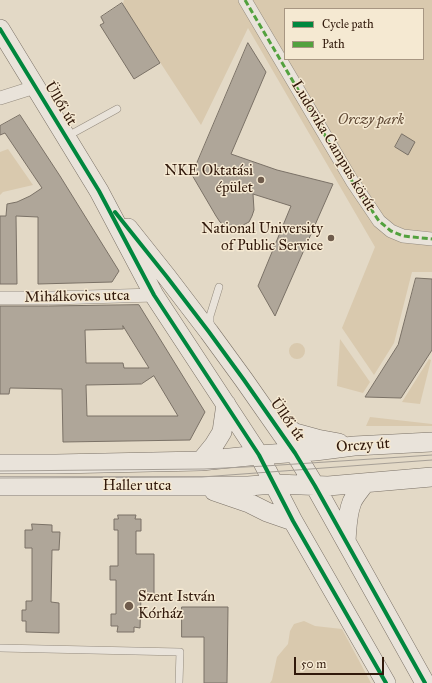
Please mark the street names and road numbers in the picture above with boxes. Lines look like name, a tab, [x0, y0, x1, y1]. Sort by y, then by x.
street label: Ludovika Campus körút	[287, 78, 379, 214]
street label: Üllői út	[40, 79, 80, 129]
street label: Mihálkovics utca	[24, 287, 130, 307]
street label: Üllői út	[266, 395, 308, 445]
street label: Orczy út	[336, 435, 390, 457]
street label: Haller utca	[103, 477, 171, 495]

